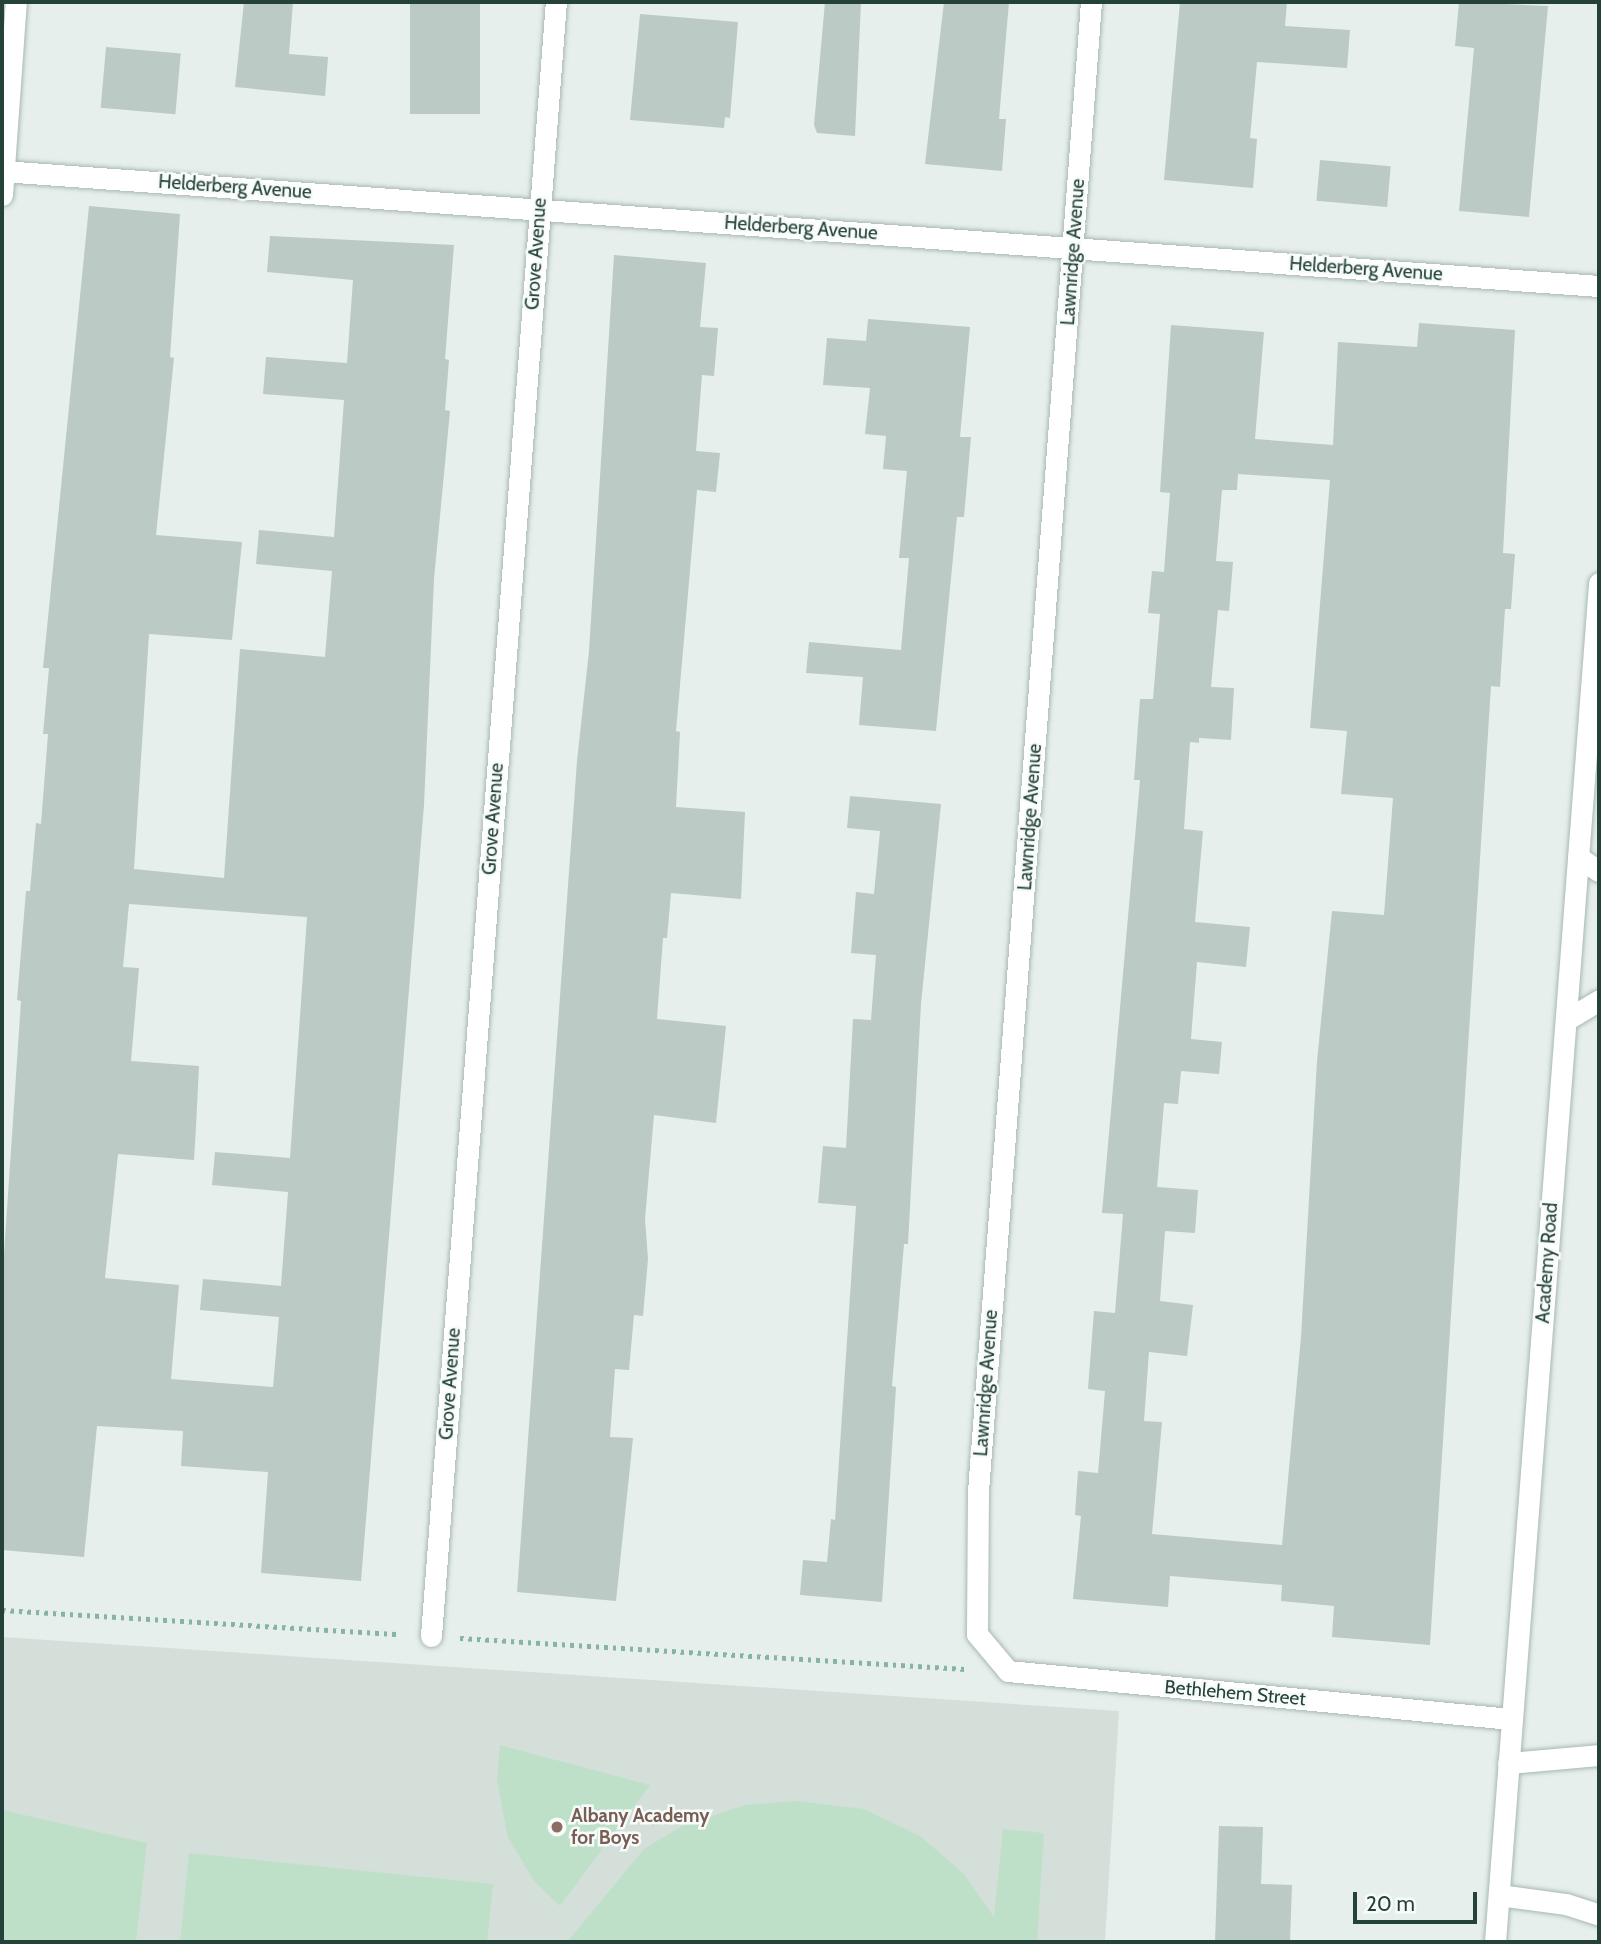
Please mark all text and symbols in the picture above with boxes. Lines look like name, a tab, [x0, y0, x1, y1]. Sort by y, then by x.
street label: Helderberg Avenue	[158, 170, 312, 204]
street label: Lawnridge Avenue	[1056, 178, 1090, 326]
street label: Grove Avenue	[521, 197, 551, 311]
street label: Helderberg Avenue	[724, 211, 878, 245]
street label: Helderberg Avenue	[1289, 252, 1443, 286]
street label: Lawnridge Avenue	[1013, 743, 1047, 891]
street label: Grove Avenue	[478, 762, 508, 876]
street label: Academy Road	[1531, 1202, 1563, 1324]
street label: Lawnridge Avenue	[969, 1309, 1003, 1457]
street label: Grove Avenue	[435, 1327, 465, 1441]
street label: Bethlehem Street	[1163, 1675, 1307, 1711]
place label: Albany Academy for Boys	[571, 1805, 709, 1849]
marker: Albany Academy for Boys	[549, 1819, 565, 1835]
scale bar	[1356, 1878, 1480, 1922]
text: 20 m	[1366, 1891, 1415, 1916]

